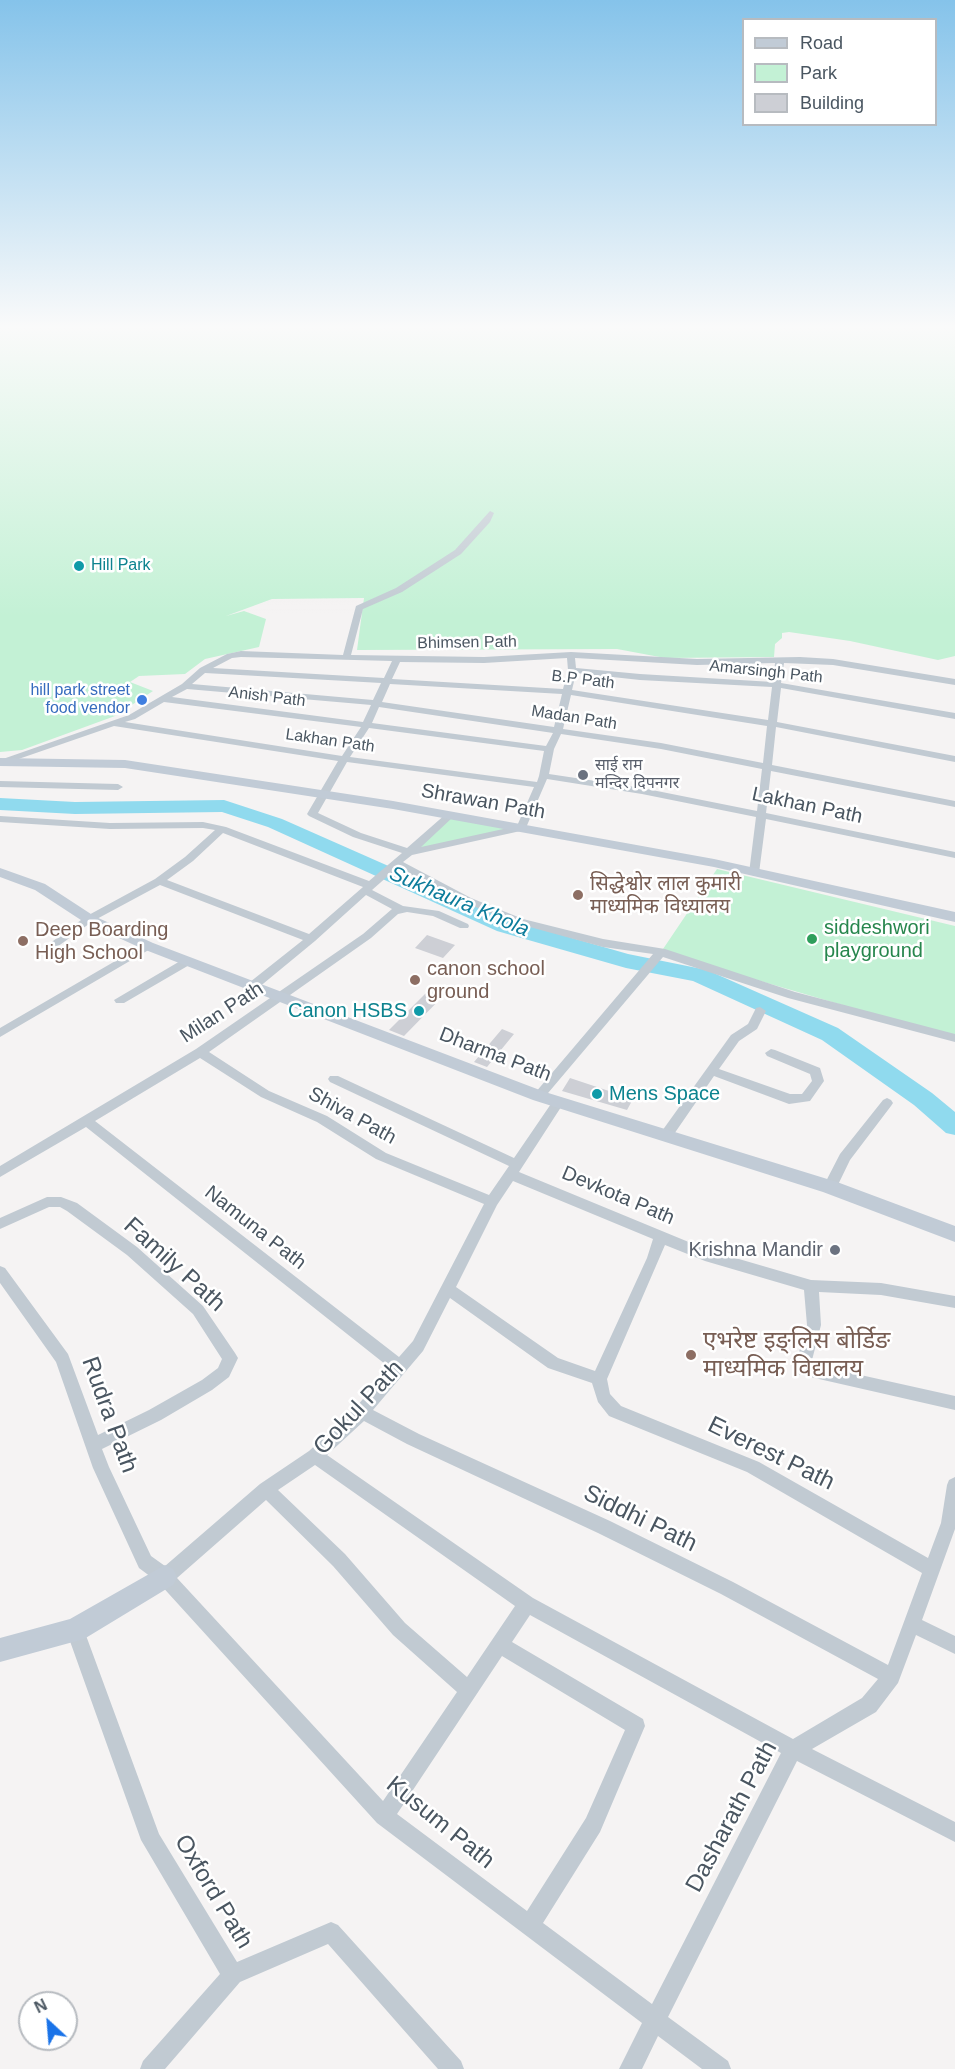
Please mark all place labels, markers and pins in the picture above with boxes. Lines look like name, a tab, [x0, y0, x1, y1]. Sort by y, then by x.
place label: Hill Park	[91, 556, 151, 576]
marker: Hill Park	[72, 559, 86, 573]
place label: hill park street food vendor	[30, 681, 130, 719]
marker: hill park street food vendor	[135, 693, 149, 707]
place label: साई राम मन्दिर दिपनगर	[595, 756, 679, 794]
marker: साई राम मन्दिर दिपनगर	[576, 768, 590, 782]
place label: सिद्धेश्वोर लाल कुमारी माध्यमिक विध्यालय	[590, 872, 741, 919]
marker: सिद्धेश्वोर लाल कुमारी माध्यमिक विध्यालय	[571, 888, 585, 902]
place label: siddeshwori playground	[824, 916, 930, 963]
place label: Deep Boarding High School	[35, 918, 168, 965]
marker: siddeshwori playground	[805, 932, 819, 946]
marker: Deep Boarding High School	[16, 934, 30, 948]
place label: canon school ground	[427, 957, 545, 1004]
marker: canon school ground	[408, 973, 422, 987]
place label: Canon HSBS	[288, 999, 407, 1023]
marker: Canon HSBS	[412, 1004, 426, 1018]
place label: Mens Space	[609, 1082, 720, 1106]
marker: Mens Space	[590, 1087, 604, 1101]
place label: Krishna Mandir	[688, 1238, 823, 1262]
marker: Krishna Mandir	[828, 1243, 842, 1257]
place label: एभरेष्ट इङ्लिस बोर्डिङ माध्यमिक विद्यालय	[703, 1327, 890, 1383]
marker: एभरेष्ट इङ्लिस बोर्डिङ माध्यमिक विद्यालय	[684, 1348, 698, 1362]

